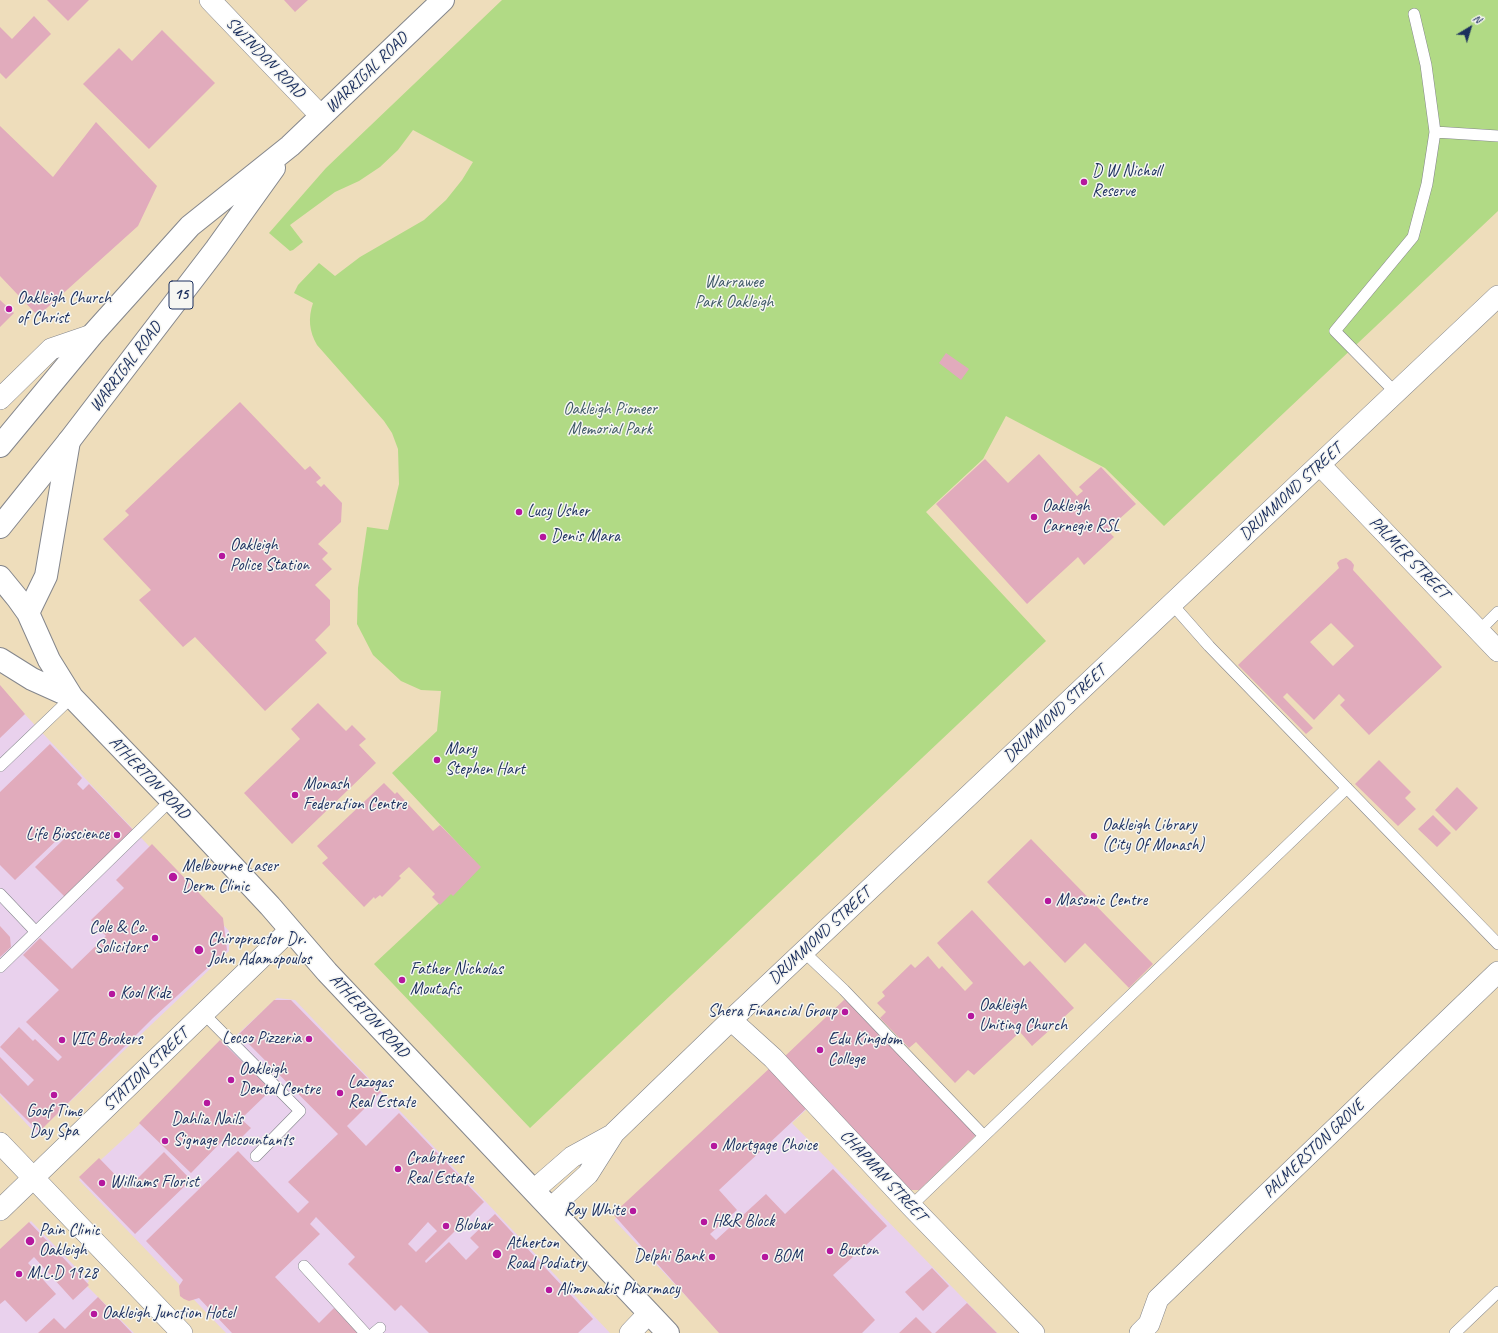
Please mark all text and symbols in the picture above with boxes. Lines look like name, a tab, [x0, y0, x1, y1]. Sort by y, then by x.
north arrow	[1450, 8, 1490, 48]
text: N	[1470, 11, 1484, 26]
street label: SWINDON ROAD	[221, 13, 309, 103]
street label: WARRIGAL ROAD	[321, 28, 413, 118]
place label: D W Nicholl Reserve	[1092, 162, 1161, 202]
marker: D W Nicholl Reserve	[1079, 177, 1089, 187]
park label: Warrawee Park Oakleigh	[695, 273, 773, 313]
road number: 15	[169, 281, 193, 309]
place label: Oakleigh Church of Christ	[17, 289, 111, 329]
marker: Oakleigh Church of Christ	[4, 304, 14, 314]
street label: WARRIGAL ROAD	[86, 318, 166, 416]
park label: Oakleigh Pioneer Memorial Park	[563, 400, 657, 440]
street label: DRUMMOND STREET	[1235, 439, 1347, 545]
place label: Oakleigh Carnegie RSL	[1042, 497, 1120, 537]
place label: Lucy Usher	[527, 502, 589, 522]
marker: Lucy Usher	[514, 507, 524, 517]
marker: Oakleigh Carnegie RSL	[1029, 512, 1039, 522]
street label: PALMER STREET	[1365, 512, 1453, 604]
place label: Denis Mara	[551, 527, 620, 547]
marker: Denis Mara	[538, 532, 548, 542]
place label: Oakleigh Police Station	[230, 536, 309, 576]
marker: Oakleigh Police Station	[217, 551, 227, 561]
street label: DRUMMOND STREET	[999, 661, 1111, 767]
street label: ATHERTON ROAD	[104, 732, 194, 824]
place label: Mary Stephen Hart	[445, 740, 525, 780]
marker: Mary Stephen Hart	[432, 755, 442, 765]
place label: Monash Federation Centre	[303, 775, 406, 815]
marker: Monash Federation Centre	[290, 790, 300, 800]
place label: Oakleigh Library (City Of Monash)	[1102, 816, 1204, 856]
place label: Life Bioscience	[26, 825, 109, 845]
marker: Life Bioscience	[112, 830, 122, 840]
marker: Oakleigh Library (City Of Monash)	[1089, 831, 1099, 841]
place label: Melbourne Laser Derm Clinic	[182, 857, 278, 897]
marker: Melbourne Laser Derm Clinic	[167, 871, 179, 883]
street label: DRUMMOND STREET	[764, 883, 876, 989]
place label: Masonic Centre	[1056, 891, 1147, 911]
marker: Masonic Centre	[1043, 896, 1053, 906]
place label: Cole & Co. Solicitors	[89, 918, 147, 958]
place label: Chiropractor Dr. John Adamopoulos	[208, 930, 311, 970]
marker: Cole & Co. Solicitors	[150, 933, 160, 943]
marker: Chiropractor Dr. John Adamopoulos	[193, 944, 205, 956]
place label: Father Nicholas Moutafis	[410, 960, 503, 1000]
street label: ATHERTON ROAD	[325, 970, 413, 1062]
marker: Father Nicholas Moutafis	[397, 975, 407, 985]
place label: Kool Kidz	[120, 984, 170, 1004]
marker: Kool Kidz	[107, 989, 117, 999]
place label: Oakleigh Uniting Church	[979, 996, 1067, 1036]
place label: Shera Financial Group	[708, 1002, 837, 1022]
marker: Shera Financial Group	[840, 1007, 850, 1017]
marker: Oakleigh Uniting Church	[966, 1011, 976, 1021]
street label: STATION STREET	[99, 1024, 193, 1116]
place label: Lecco Pizzeria	[222, 1029, 301, 1049]
place label: VIC Brokers	[70, 1030, 142, 1050]
place label: Edu Kingdom College	[828, 1030, 902, 1070]
marker: Lecco Pizzeria	[304, 1034, 314, 1044]
marker: VIC Brokers	[57, 1035, 67, 1045]
marker: Edu Kingdom College	[815, 1045, 825, 1055]
place label: Oakleigh Dental Centre	[239, 1060, 320, 1100]
place label: Lazogas Real Estate	[348, 1073, 415, 1113]
marker: Oakleigh Dental Centre	[226, 1075, 236, 1085]
marker: Lazogas Real Estate	[335, 1088, 345, 1098]
marker: Goof Time Day Spa	[49, 1090, 59, 1100]
street label: PALMERSTON GROVE	[1259, 1095, 1369, 1203]
marker: Dahlia Nails	[202, 1098, 212, 1108]
place label: Goof Time Day Spa	[26, 1102, 82, 1142]
place label: Dahlia Nails	[171, 1110, 243, 1130]
street label: CHAPMAN STREET	[835, 1126, 931, 1226]
place label: Signage Accountants	[173, 1131, 293, 1151]
marker: Signage Accountants	[160, 1136, 170, 1146]
place label: Mortgage Choice	[722, 1136, 817, 1156]
marker: Mortgage Choice	[709, 1141, 719, 1151]
place label: Crabtrees Real Estate	[406, 1149, 473, 1189]
marker: Crabtrees Real Estate	[393, 1164, 403, 1174]
place label: Williams Florist	[110, 1173, 199, 1193]
marker: Williams Florist	[97, 1178, 107, 1188]
place label: Ray White	[564, 1201, 625, 1221]
marker: Ray White	[628, 1206, 638, 1216]
place label: H&R Block	[712, 1212, 774, 1232]
place label: Blobar	[454, 1216, 492, 1236]
marker: H&R Block	[699, 1217, 709, 1227]
place label: Pain Clinic Oakleigh	[39, 1221, 100, 1261]
marker: Blobar	[441, 1221, 451, 1231]
place label: Atherton Road Podiatry	[506, 1234, 586, 1274]
marker: Pain Clinic Oakleigh	[24, 1235, 36, 1247]
place label: Buxton	[838, 1241, 878, 1261]
marker: Buxton	[825, 1246, 835, 1256]
place label: Delphi Bank	[634, 1247, 704, 1267]
place label: BOM	[773, 1247, 803, 1267]
marker: Atherton Road Podiatry	[491, 1248, 503, 1260]
marker: Delphi Bank	[707, 1252, 717, 1262]
marker: BOM	[760, 1252, 770, 1262]
place label: M.L.D 1928	[27, 1264, 98, 1284]
marker: M.L.D 1928	[14, 1269, 24, 1279]
place label: Alimonakis Pharmacy	[557, 1280, 680, 1300]
marker: Alimonakis Pharmacy	[544, 1285, 554, 1295]
place label: Oakleigh Junction Hotel	[102, 1304, 235, 1324]
marker: Oakleigh Junction Hotel	[89, 1309, 99, 1319]

